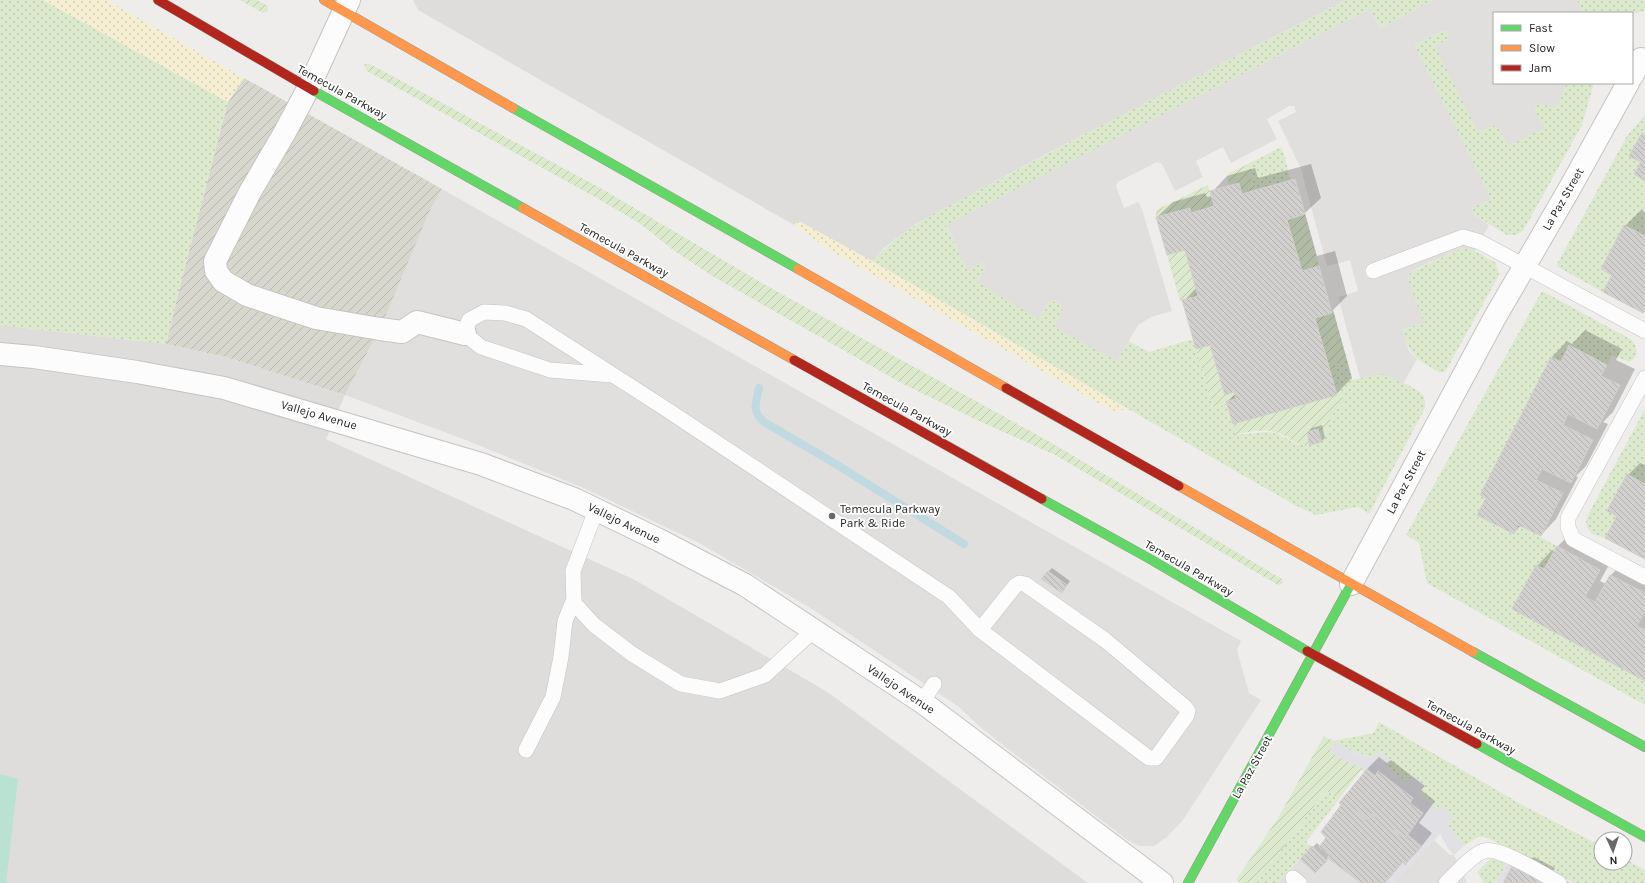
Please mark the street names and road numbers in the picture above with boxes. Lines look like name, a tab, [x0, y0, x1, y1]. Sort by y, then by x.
street label: Temecula Parkway	[295, 62, 390, 123]
street label: La Paz Street	[1539, 165, 1587, 233]
street label: Temecula Parkway	[577, 220, 672, 281]
street label: Temecula Parkway	[860, 379, 955, 440]
street label: Vallejo Avenue	[279, 397, 359, 433]
street label: La Paz Street	[1383, 447, 1429, 516]
street label: Vallejo Avenue	[586, 499, 662, 547]
street label: Temecula Parkway	[1142, 537, 1236, 599]
street label: Vallejo Avenue	[865, 661, 937, 717]
street label: Temecula Parkway	[1424, 697, 1519, 758]
street label: La Paz Street	[1229, 733, 1275, 801]

